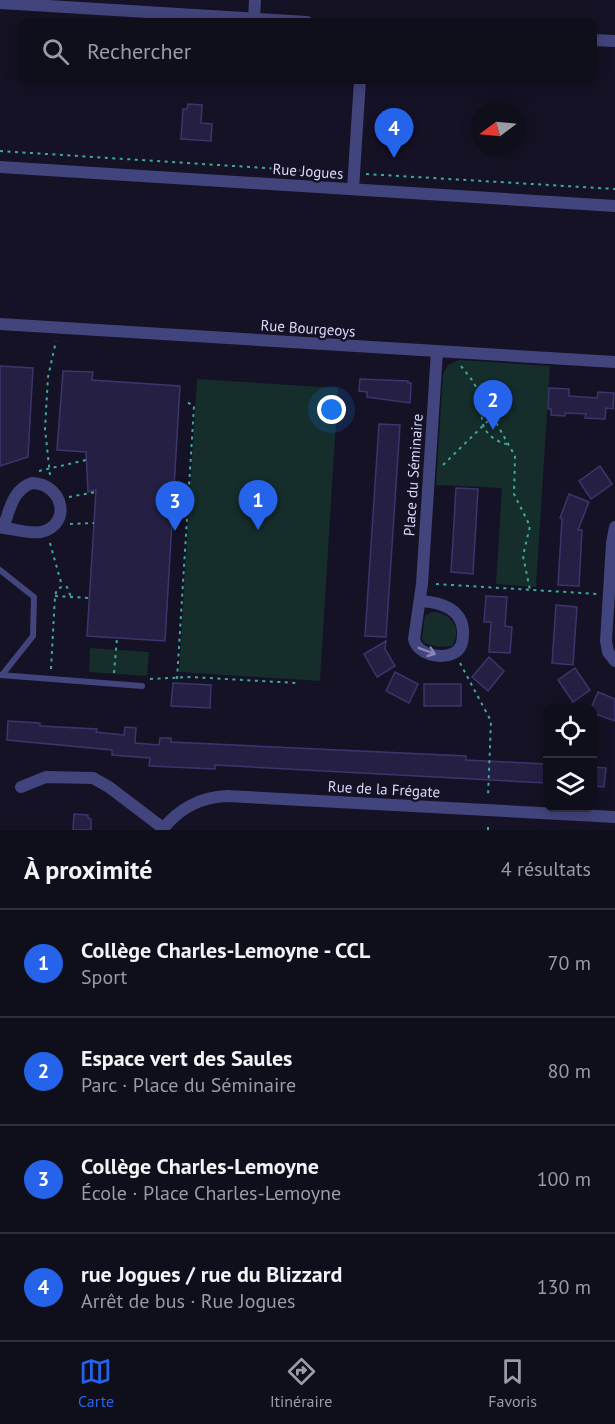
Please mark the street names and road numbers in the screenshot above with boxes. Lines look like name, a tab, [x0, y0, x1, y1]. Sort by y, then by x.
street label: Rue Jogues	[272, 159, 344, 183]
street label: Rue Bourgeoys	[260, 315, 356, 341]
street label: Place du Séminaire	[399, 413, 427, 537]
street label: Rue de la Frégate	[327, 777, 441, 801]

